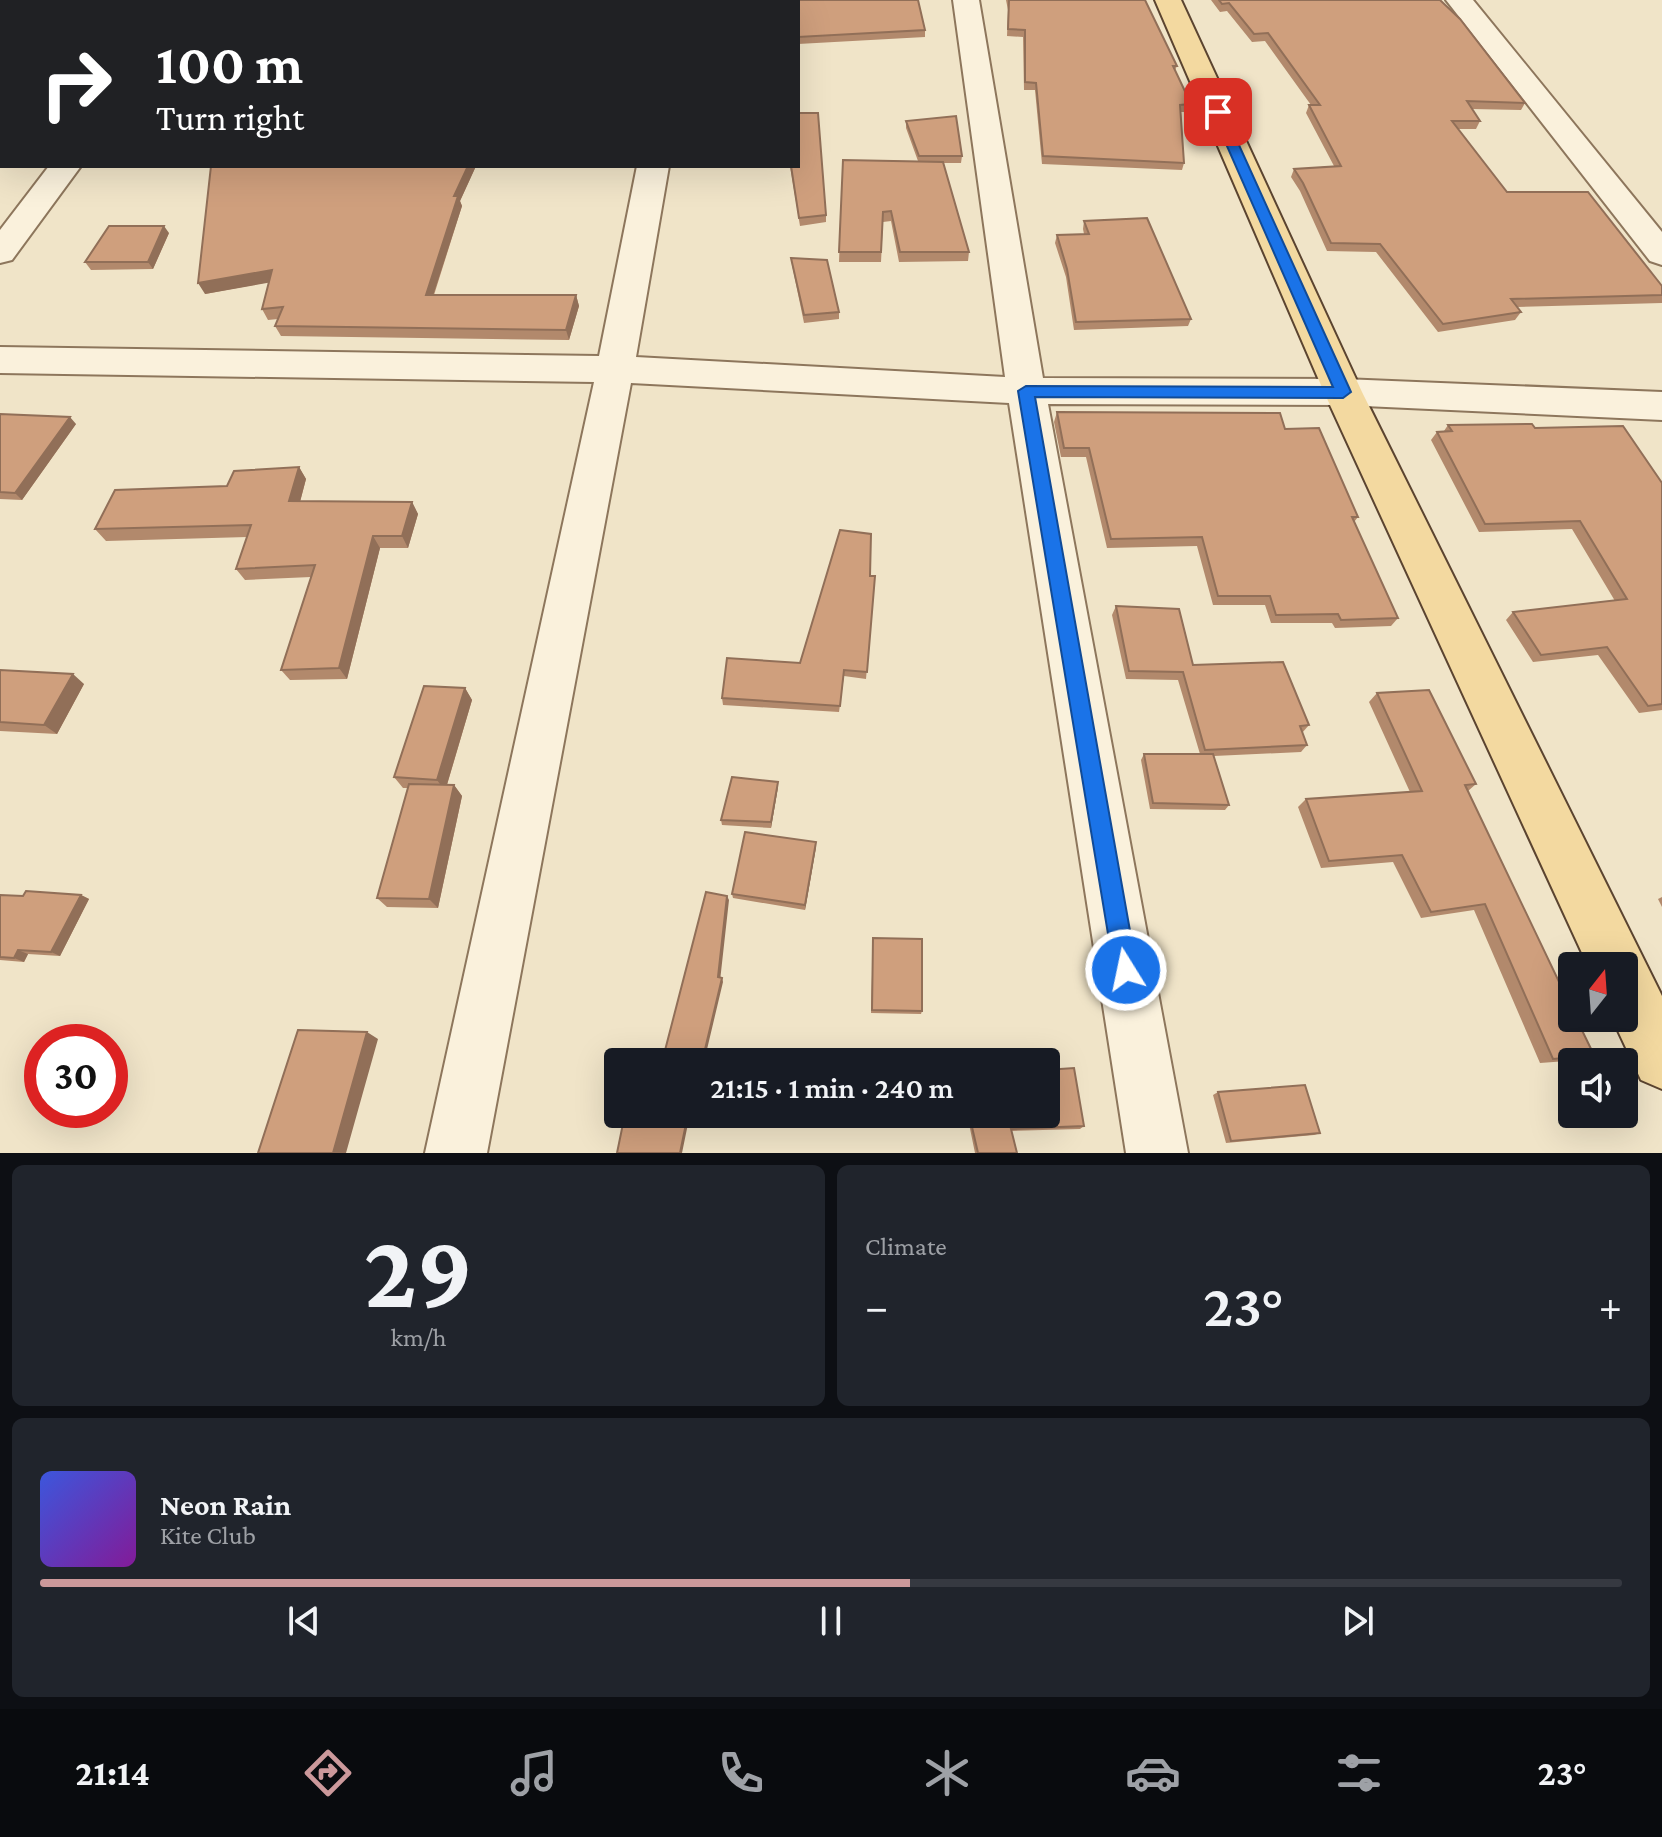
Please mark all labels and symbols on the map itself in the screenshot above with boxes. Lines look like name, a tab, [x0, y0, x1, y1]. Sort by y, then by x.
pin	[1184, 78, 1252, 146]
position arrow	[1084, 928, 1168, 1012]
north arrow	[1558, 952, 1638, 1032]
speed limit sign: 30	[24, 1024, 128, 1128]

